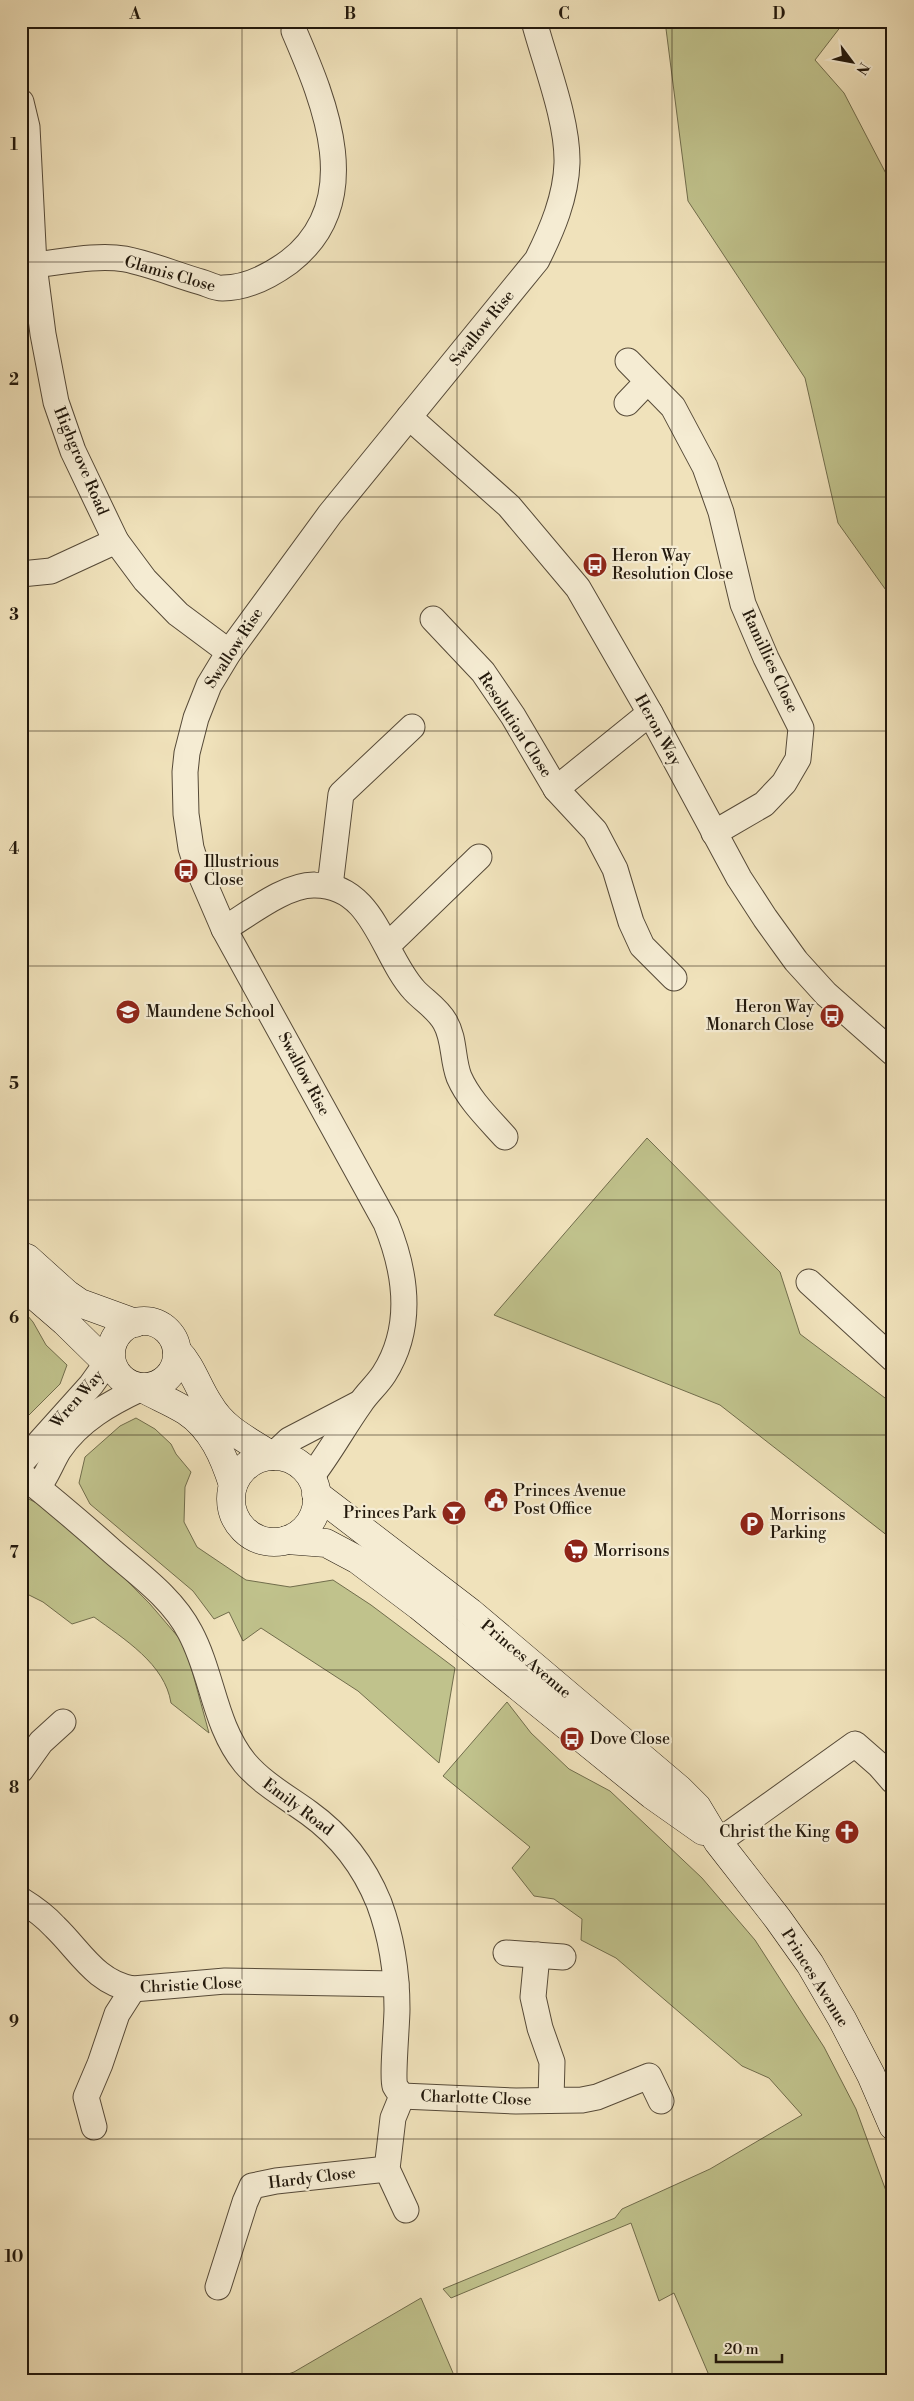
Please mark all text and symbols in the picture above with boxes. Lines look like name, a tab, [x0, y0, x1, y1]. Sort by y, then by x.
text: A	[128, 4, 141, 24]
text: B	[344, 4, 356, 24]
text: C	[558, 4, 570, 24]
text: D	[773, 4, 786, 24]
north arrow	[826, 38, 876, 88]
text: N	[852, 59, 873, 78]
text: 1	[10, 135, 18, 155]
street label: Glamis Close	[122, 251, 218, 297]
street label: Swallow Rise	[445, 286, 519, 370]
text: 2	[9, 370, 19, 390]
street label: Highgrove Road	[49, 404, 113, 518]
place label: Heron Way Resolution Close	[612, 546, 733, 584]
bus stop icon: Heron Way Resolution Close	[582, 552, 608, 578]
street label: Swallow Rise	[201, 604, 267, 692]
text: 3	[9, 605, 19, 625]
street label: Ramillies Close	[737, 606, 803, 716]
street label: Resolution Close	[474, 669, 556, 781]
street label: Heron Way	[630, 691, 686, 769]
text: 4	[9, 839, 20, 859]
place label: Illustrious Close	[204, 852, 279, 890]
bus stop icon: Illustrious Close	[173, 858, 199, 884]
place label: Heron Way Monarch Close	[706, 997, 814, 1035]
school or university icon: Maundene School	[115, 999, 141, 1025]
place label: Maundene School	[146, 1002, 275, 1022]
bus stop icon: Heron Way Monarch Close	[819, 1003, 845, 1029]
street label: Swallow Rise	[274, 1029, 334, 1119]
text: 5	[9, 1074, 19, 1094]
text: 6	[9, 1308, 19, 1328]
street label: Wren Way	[46, 1366, 108, 1433]
place label: Princes Avenue Post Office	[514, 1481, 626, 1519]
public building icon: Princes Avenue Post Office	[483, 1487, 509, 1513]
bar icon: Princes Park	[441, 1500, 467, 1526]
place label: Princes Park	[343, 1503, 438, 1523]
place label: Morrisons Parking	[770, 1505, 845, 1543]
parking icon: Morrisons Parking	[739, 1511, 765, 1537]
supermarket icon: Morrisons	[563, 1538, 589, 1564]
place label: Morrisons	[594, 1541, 669, 1561]
text: 7	[9, 1543, 19, 1563]
street label: Princes Avenue	[477, 1615, 575, 1703]
bus stop icon: Dove Close	[559, 1726, 585, 1752]
place label: Dove Close	[590, 1729, 670, 1749]
street label: Emily Road	[259, 1774, 337, 1840]
text: 8	[9, 1778, 19, 1798]
church icon: Christ the King	[834, 1819, 860, 1845]
place label: Christ the King	[719, 1822, 831, 1842]
street label: Princes Avenue	[777, 1925, 853, 2031]
street label: Christie Close	[139, 1972, 243, 1998]
text: 9	[9, 2012, 19, 2032]
street label: Charlotte Close	[420, 2086, 532, 2110]
street label: Hardy Close	[267, 2163, 357, 2193]
text: 10	[5, 2247, 23, 2267]
scale bar	[716, 2331, 783, 2363]
text: 20 m	[724, 2340, 759, 2359]

